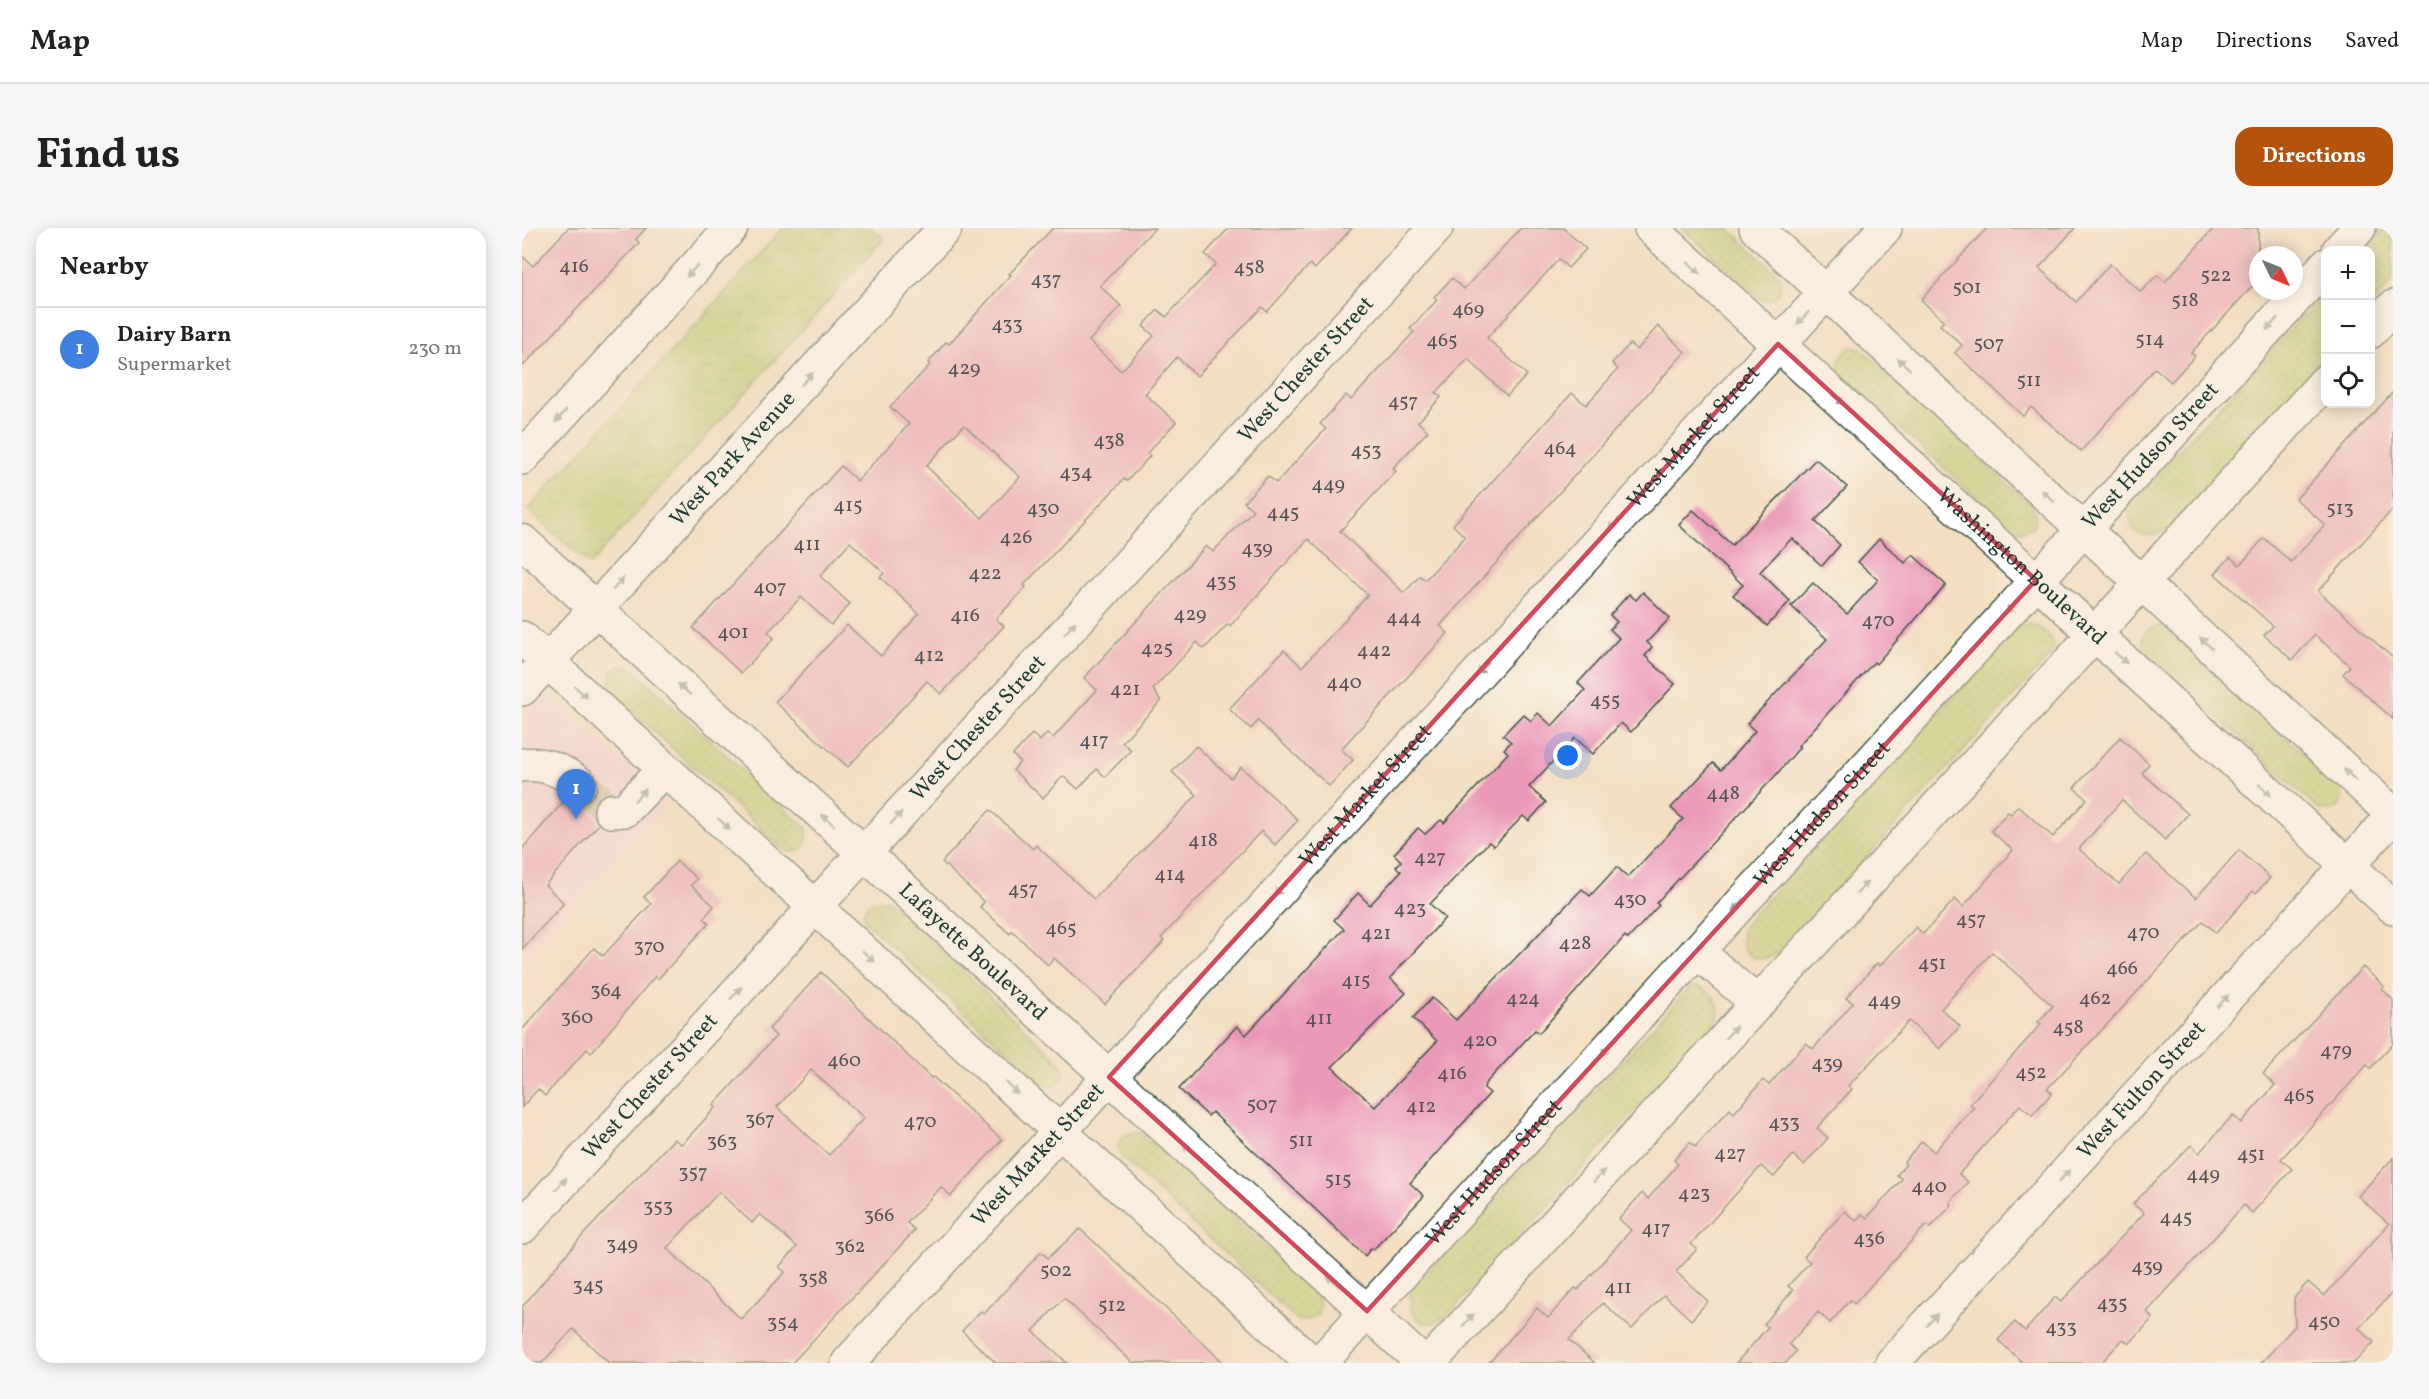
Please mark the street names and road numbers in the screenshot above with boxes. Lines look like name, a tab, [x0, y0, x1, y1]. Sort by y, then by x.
street label: West Chester Street	[1231, 289, 1382, 450]
street label: West Market Street	[1620, 358, 1768, 516]
street label: West Hudson Street	[2075, 375, 2227, 537]
street label: West Park Avenue	[663, 385, 803, 534]
street label: Washington Boulevard	[1929, 481, 2113, 653]
street label: West Chester Street	[903, 648, 1054, 808]
street label: West Market Street	[1292, 717, 1440, 875]
street label: West Hudson Street	[1747, 734, 1898, 895]
street label: Lafayette Boulevard	[891, 876, 1054, 1028]
street label: West Chester Street	[575, 1006, 726, 1167]
street label: West Fulton Street	[2071, 1014, 2213, 1166]
street label: West Market Street	[964, 1076, 1112, 1234]
street label: West Hudson Street	[1419, 1092, 1570, 1253]

